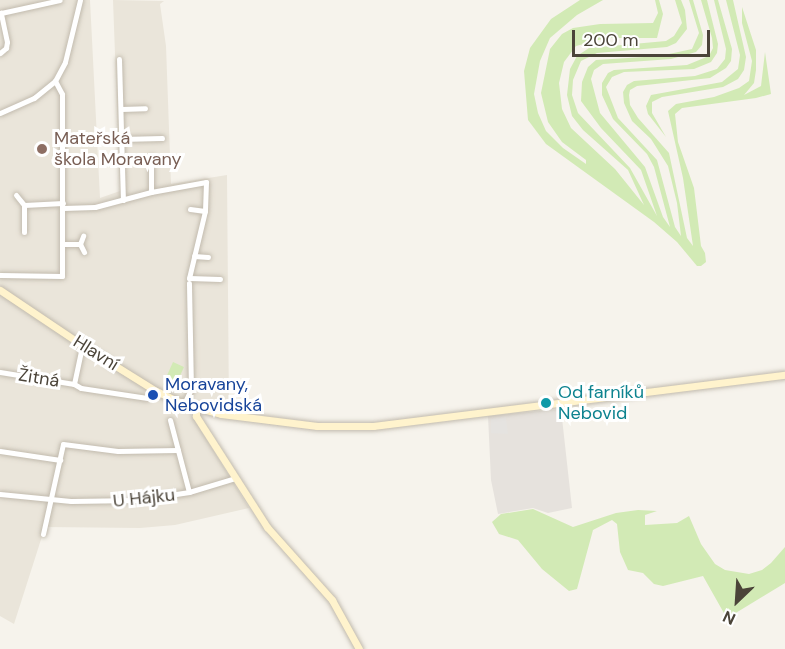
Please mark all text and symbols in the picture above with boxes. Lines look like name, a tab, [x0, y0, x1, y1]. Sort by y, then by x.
scale bar	[575, 18, 713, 56]
text: 200 m	[583, 28, 639, 52]
place label: Mateřská škola Moravany	[54, 128, 182, 170]
marker: Mateřská škola Moravany	[35, 142, 49, 156]
street label: Hlavní	[69, 331, 123, 375]
street label: Žitná	[17, 364, 61, 392]
place label: Moravany, Nebovidská	[165, 374, 262, 416]
place label: Od farníků Nebovid	[558, 382, 644, 424]
marker: Moravany, Nebovidská	[146, 388, 160, 402]
marker: Od farníků Nebovid	[539, 396, 553, 410]
street label: U Hájku	[112, 484, 176, 512]
north arrow	[707, 571, 767, 631]
text: N	[719, 606, 739, 630]

